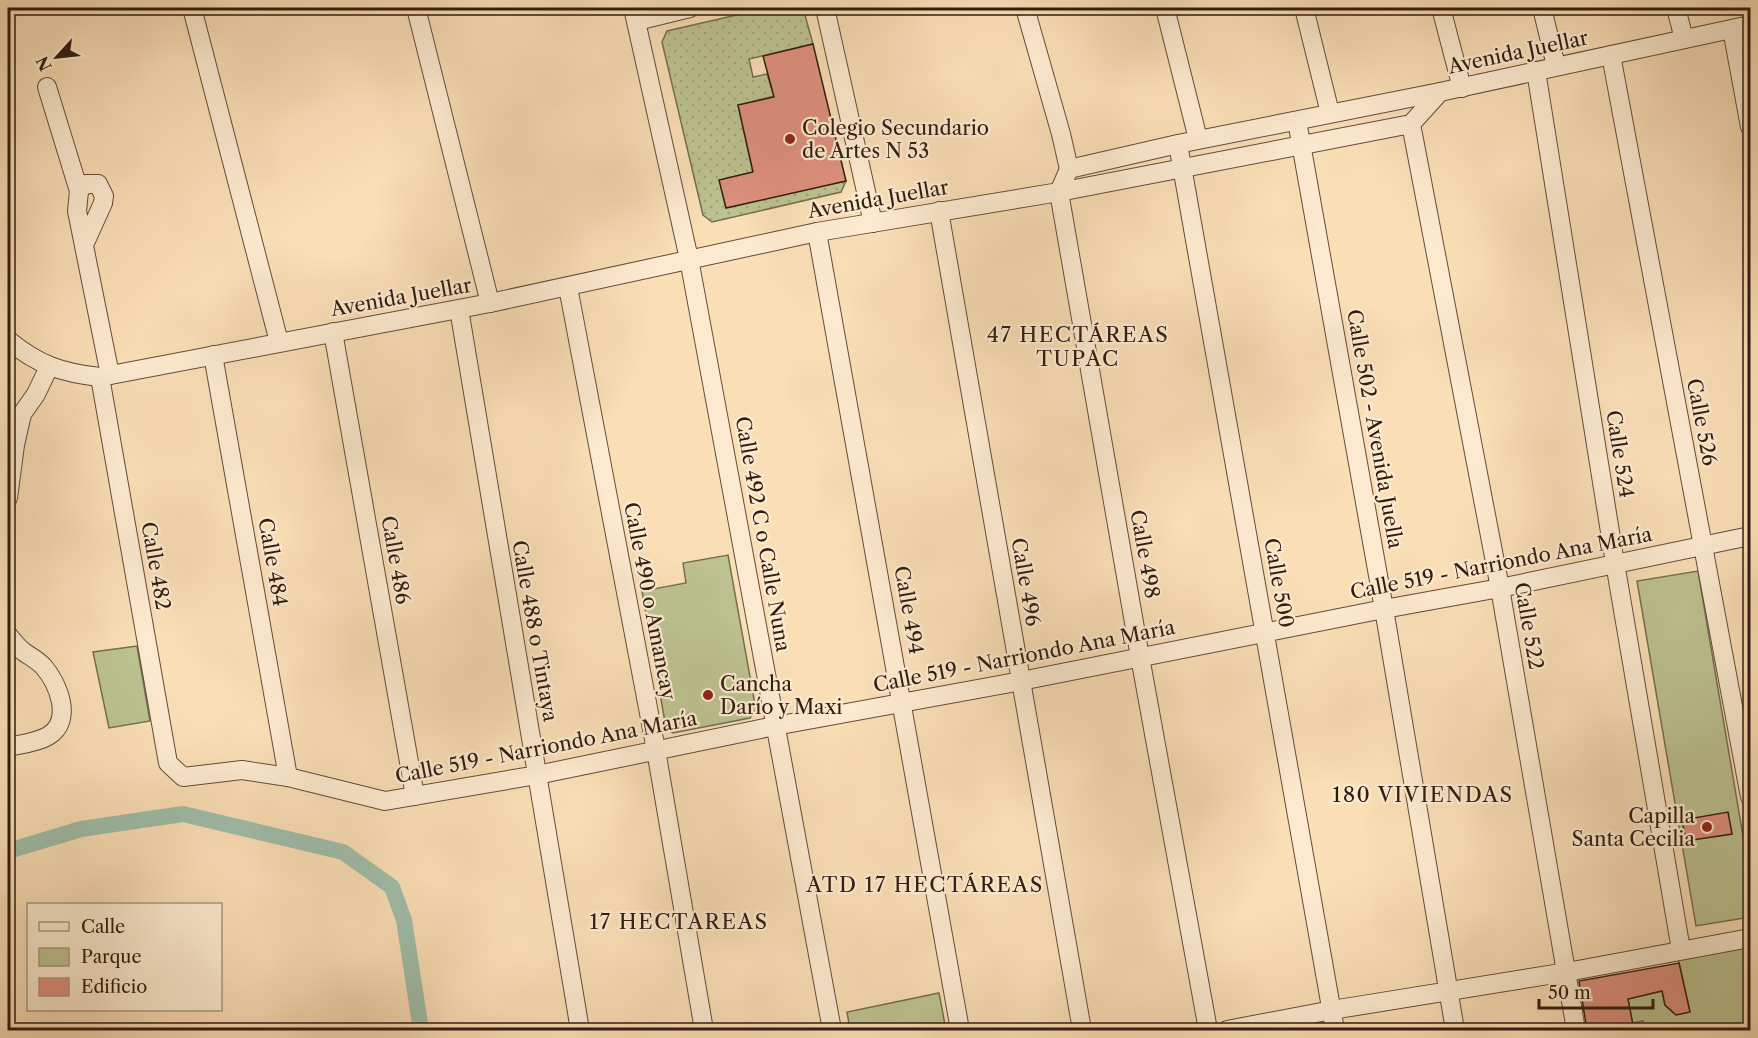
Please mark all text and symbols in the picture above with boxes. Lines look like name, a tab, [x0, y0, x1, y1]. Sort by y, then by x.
street label: Avenida Juellar	[1445, 25, 1591, 79]
north arrow	[27, 27, 87, 87]
text: N	[32, 53, 56, 75]
place label: Colegio Secundario de Artes N 53	[802, 116, 989, 163]
marker: Colegio Secundario de Artes N 53	[783, 132, 797, 146]
street label: Avenida Juellar	[805, 175, 951, 223]
street label: Avenida Juellar	[328, 273, 474, 321]
street label: Calle 502 - Avenida Juella	[1342, 307, 1408, 551]
district label: 47 HECTÁREAS TUPAC	[987, 322, 1169, 371]
street label: Calle 526	[1682, 376, 1722, 468]
street label: Calle 524	[1601, 409, 1639, 499]
street label: Calle 492 C o Calle Nuna	[730, 414, 796, 654]
street label: Calle 490 o Amancay	[619, 500, 681, 703]
street label: Calle 498	[1125, 508, 1165, 600]
street label: Calle 486	[376, 514, 416, 606]
street label: Calle 484	[253, 516, 293, 608]
street label: Calle 482	[136, 520, 176, 612]
street label: Calle 519 - Narriondo Ana María	[1348, 522, 1654, 604]
street label: Calle 496	[1006, 536, 1046, 628]
street label: Calle 500	[1259, 536, 1299, 630]
street label: Calle 488 o Tintaya	[507, 539, 563, 724]
street label: Calle 494	[889, 564, 929, 656]
street label: Calle 522	[1510, 580, 1548, 672]
street label: Calle 519 - Narriondo Ana María	[871, 615, 1177, 697]
place label: Cancha Darío y Maxi	[720, 672, 842, 719]
marker: Cancha Darío y Maxi	[701, 688, 715, 702]
street label: Calle 519 - Narriondo Ana María	[393, 706, 699, 788]
district label: 180 VIVIENDAS	[1332, 782, 1514, 807]
place label: Capilla Santa Cecilia	[1572, 804, 1695, 851]
marker: Capilla Santa Cecilia	[1700, 820, 1714, 834]
district label: ATD 17 HECTÁREAS	[805, 872, 1044, 897]
legend	[27, 903, 222, 1011]
district label: 17 HECTAREAS	[589, 909, 769, 934]
text: Calle	[81, 916, 125, 938]
text: Parque	[81, 946, 142, 968]
scale bar	[1539, 972, 1653, 1010]
text: Edificio	[81, 976, 147, 998]
text: 50 m	[1548, 982, 1591, 1004]

